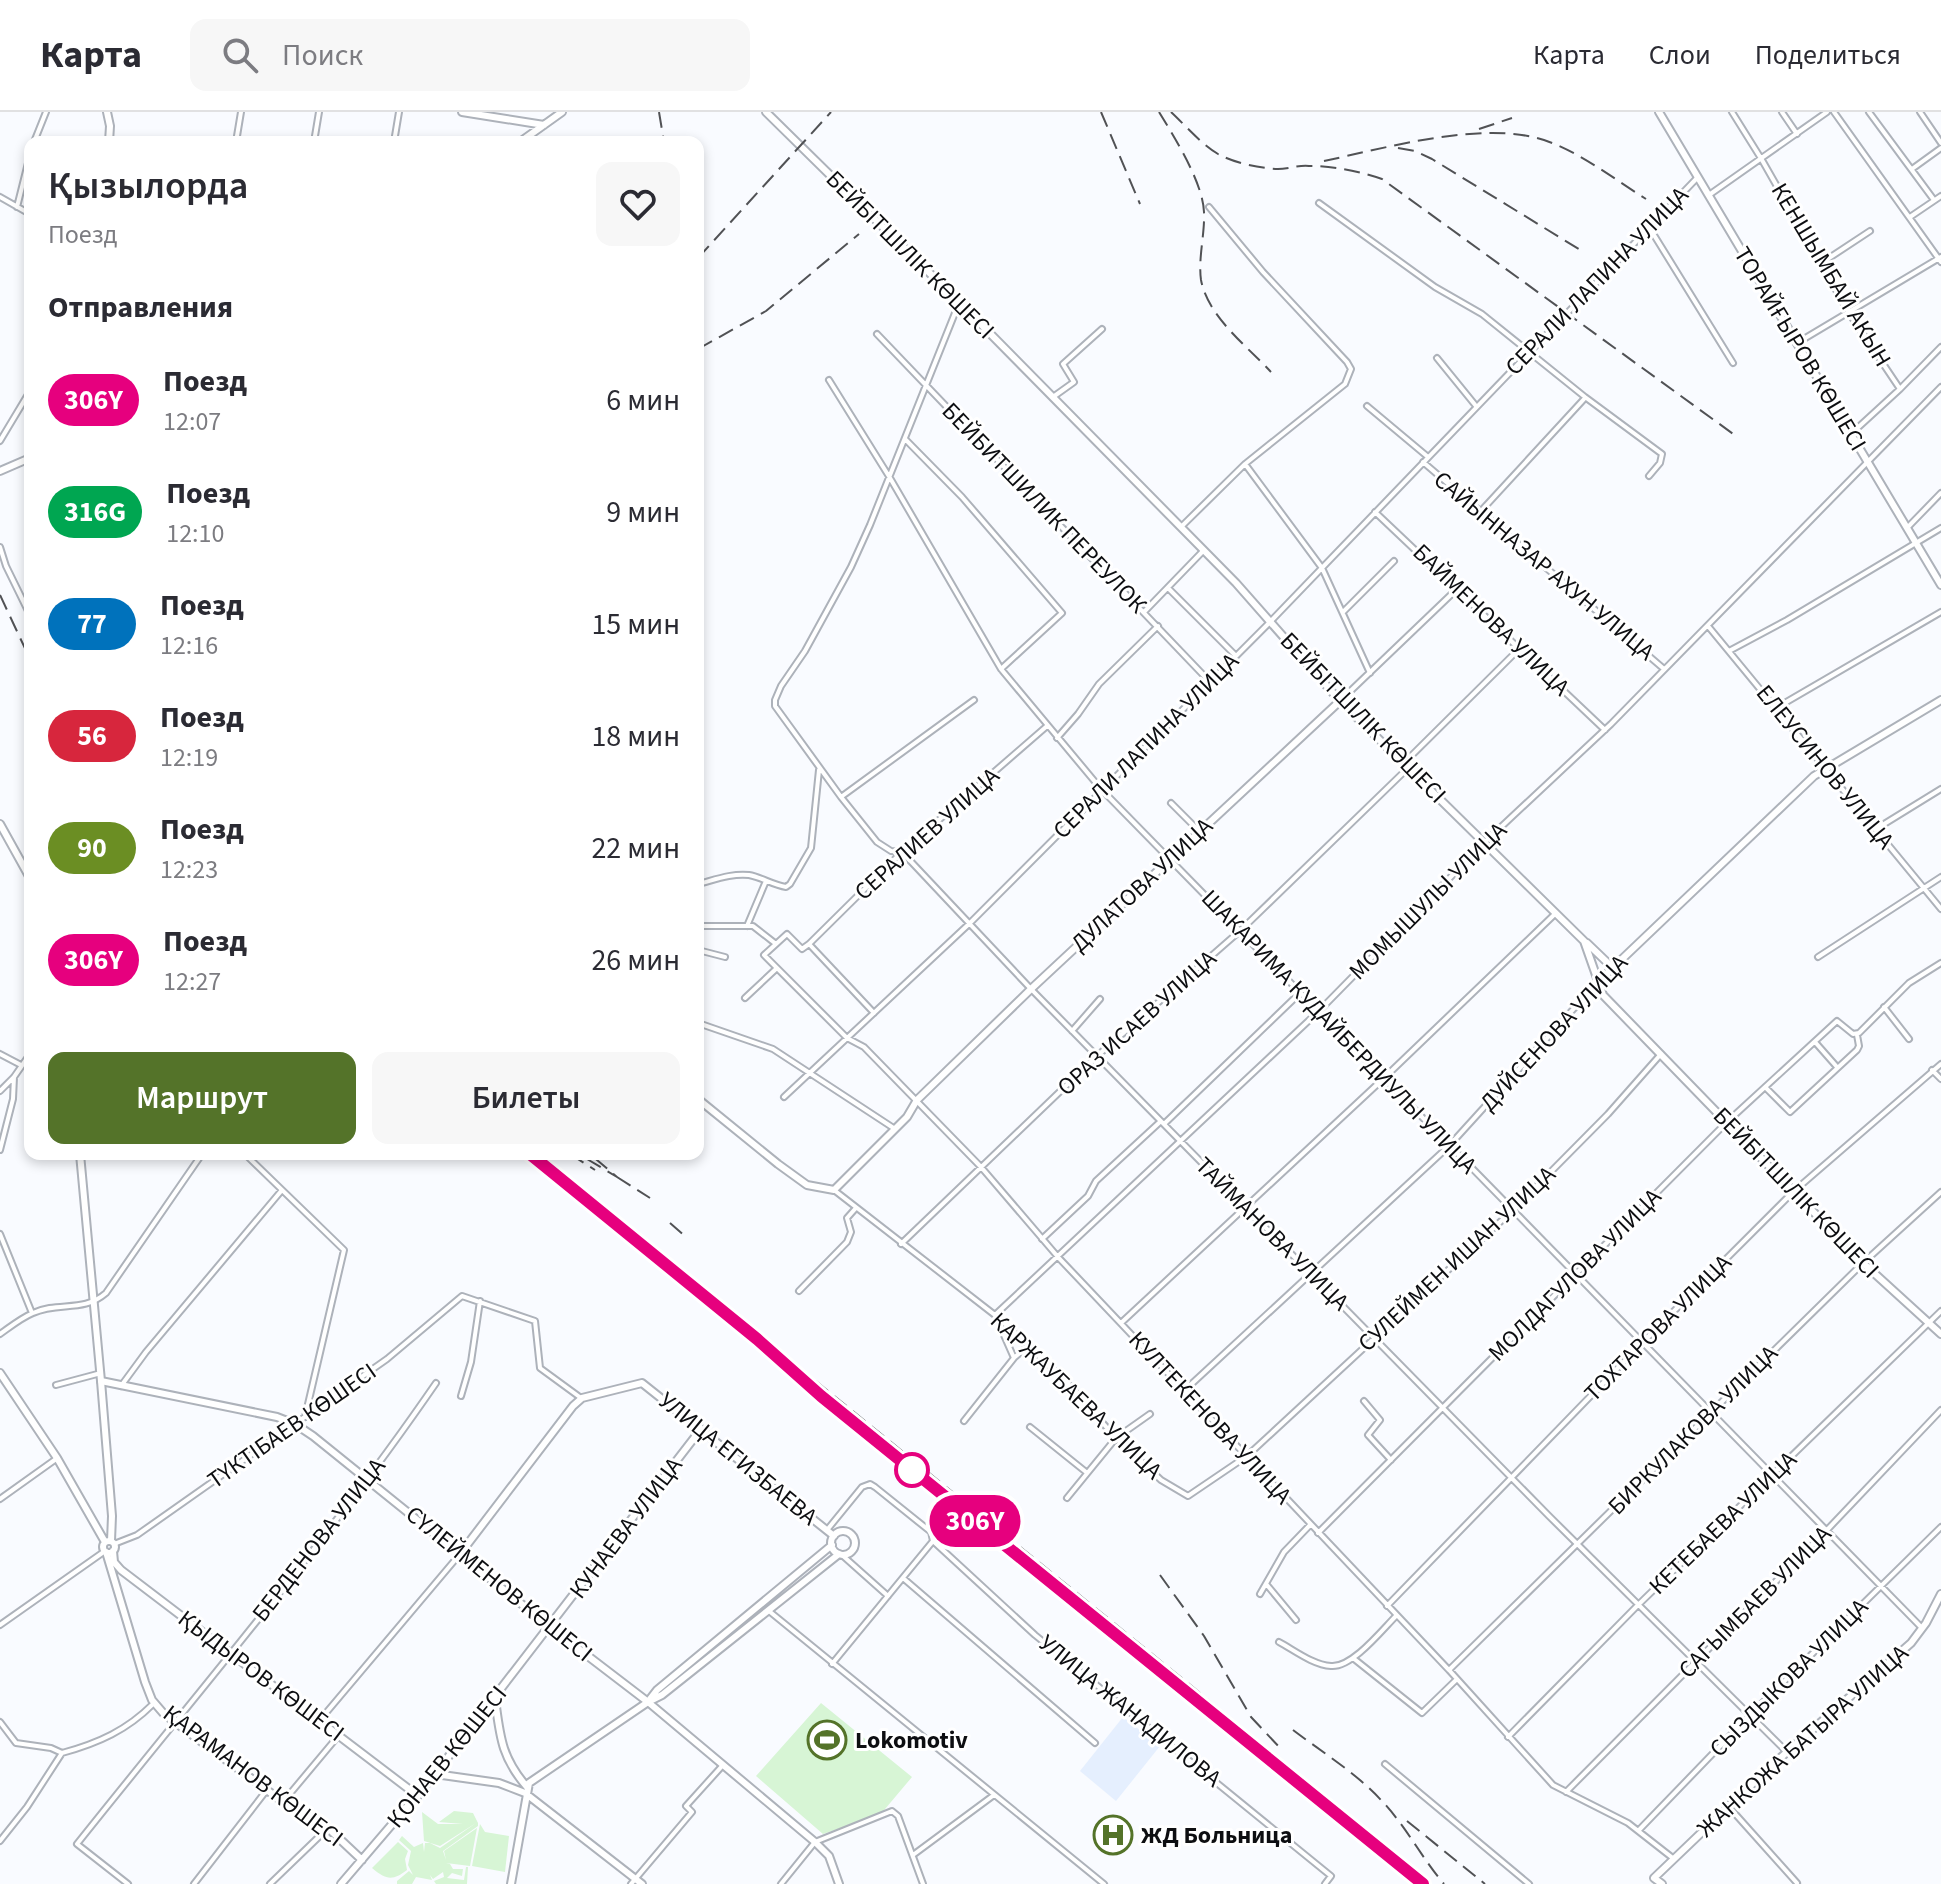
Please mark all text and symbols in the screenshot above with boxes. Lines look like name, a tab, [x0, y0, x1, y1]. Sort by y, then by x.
search box	[190, 19, 750, 91]
text: Карта	[40, 28, 142, 82]
icon: search	[218, 33, 262, 77]
text: Поиск	[282, 34, 363, 77]
text: Карта	[1533, 35, 1605, 75]
text: Слои	[1649, 35, 1711, 75]
text: Поделиться	[1755, 35, 1901, 75]
text: Қызылорда	[48, 159, 248, 213]
button: heart	[596, 162, 680, 246]
street label: БЕЙБІТШІЛІК КӨШЕСІ	[818, 163, 1002, 347]
street label: КЕНШЫМБАЙ АКЫН	[1762, 176, 1900, 374]
street label: СЕРАЛИ ЛАПИНА УЛИЦА	[1497, 179, 1697, 383]
text: Поезд	[48, 216, 117, 253]
street label: ТОРАЙҒЫРОВ КӨШЕСІ	[1725, 240, 1875, 458]
text: Отправления	[48, 286, 233, 329]
text: Поезд	[163, 360, 247, 403]
text: 6 мин	[606, 379, 680, 422]
text: 306Y	[64, 380, 123, 420]
street label: БЕЙБИТШИЛИК ПЕРЕУЛОК	[934, 395, 1154, 621]
text: 12:07	[163, 403, 221, 440]
street label: САЙЫННАЗАР АХУН УЛИЦА	[1426, 463, 1662, 669]
text: Поезд	[166, 472, 250, 515]
text: 9 мин	[606, 491, 680, 534]
text: 316G	[64, 492, 126, 532]
text: 12:10	[166, 515, 224, 552]
street label: БАЙМЕНОВА УЛИЦА	[1405, 536, 1577, 704]
text: Поезд	[160, 584, 244, 627]
text: 15 мин	[591, 603, 680, 646]
text: 77	[77, 604, 107, 644]
street label: БЕЙБІТШІЛІК КӨШЕСІ	[1272, 624, 1454, 812]
text: 12:16	[160, 627, 218, 664]
street label: СЕРАЛИ ЛАПИНА УЛИЦА	[1045, 645, 1247, 847]
street label: ЕЛЕУСИНОВ УЛИЦА	[1748, 677, 1902, 857]
text: Поезд	[160, 696, 244, 739]
text: 18 мин	[591, 715, 680, 758]
text: 56	[77, 716, 107, 756]
text: 12:19	[160, 739, 218, 776]
street label: СЕРАЛИЕВ УЛИЦА	[847, 759, 1007, 909]
text: Поезд	[160, 808, 244, 851]
street label: ДУЛАТОВА УЛИЦА	[1063, 810, 1221, 960]
street label: МОМЫШУЛЫ УЛИЦА	[1341, 814, 1515, 988]
text: 22 мин	[591, 827, 680, 870]
text: 90	[77, 828, 107, 868]
text: 12:23	[160, 851, 218, 888]
street label: ШАКАРИМА КУДАЙБЕРДИУЛЫ УЛИЦА	[1193, 882, 1485, 1182]
text: Поезд	[163, 920, 247, 963]
text: 26 мин	[591, 939, 680, 982]
text: 306Y	[64, 940, 123, 980]
street label: ОРАЗ ИСАЕВ УЛИЦА	[1050, 942, 1224, 1104]
street label: ДУЙСЕНОВА УЛИЦА	[1472, 947, 1636, 1119]
text: 12:27	[163, 963, 221, 1000]
button: Маршрут	[48, 1052, 356, 1144]
button: Билеты	[372, 1052, 680, 1144]
street label: БЕЙБІТШІЛІК КӨШЕСІ	[1705, 1099, 1887, 1287]
street label: ТАЙМАНОВА УЛИЦА	[1187, 1149, 1357, 1319]
street label: СУЛЕЙМЕН ИШАН УЛИЦА	[1350, 1158, 1564, 1360]
street label: МОЛДАГУЛОВА УЛИЦА	[1480, 1180, 1670, 1370]
street label: ТОХТАРОВА УЛИЦА	[1576, 1246, 1740, 1410]
street label: КАРЖАУБАЕВА УЛИЦА	[982, 1304, 1170, 1488]
street label: КУЛТЕКЕНОВА УЛИЦА	[1120, 1324, 1300, 1512]
street label: БИРКУЛАКОВА УЛИЦА	[1600, 1337, 1786, 1523]
street label: ТҮКТІБАЕВ КӨШЕСІ	[200, 1355, 384, 1497]
street label: УЛИЦА ЕГИЗБАЕВА	[651, 1384, 825, 1534]
street label: КЕТЕБАЕВА УЛИЦА	[1641, 1443, 1805, 1603]
street label: КУНАЕВА УЛИЦА	[561, 1450, 691, 1606]
street label: БЕРДЕНОВА УЛИЦА	[244, 1451, 394, 1629]
unlabelled marker	[895, 1453, 929, 1487]
line badge: 306Y	[919, 1495, 1031, 1547]
street label: СҮЛЕЙМЕНОВ КӨШЕСІ	[398, 1497, 600, 1671]
text: 306Y	[945, 1501, 1005, 1541]
street label: САГЫМБАЕВ УЛИЦА	[1670, 1517, 1840, 1687]
street label: СЫЗДЫКОВА УЛИЦА	[1702, 1591, 1876, 1765]
street label: ҚЫДЫРОВ КӨШЕСІ	[171, 1602, 351, 1750]
street label: УЛИЦА ЖАНАДИЛОВА	[1031, 1626, 1229, 1796]
street label: ЖАНКОЖА БАТЫРА УЛИЦА	[1690, 1636, 1916, 1846]
street label: ҚОНАЕВ КӨШЕСІ	[378, 1678, 516, 1836]
street label: ҚАРАМАНОВ КӨШЕСІ	[155, 1696, 351, 1856]
sports icon: Lokomotiv	[806, 1719, 848, 1761]
place label: Lokomotiv	[855, 1723, 968, 1758]
hospital icon: ЖД Больница	[1092, 1814, 1134, 1856]
place label: ЖД Больница	[1141, 1818, 1292, 1853]

